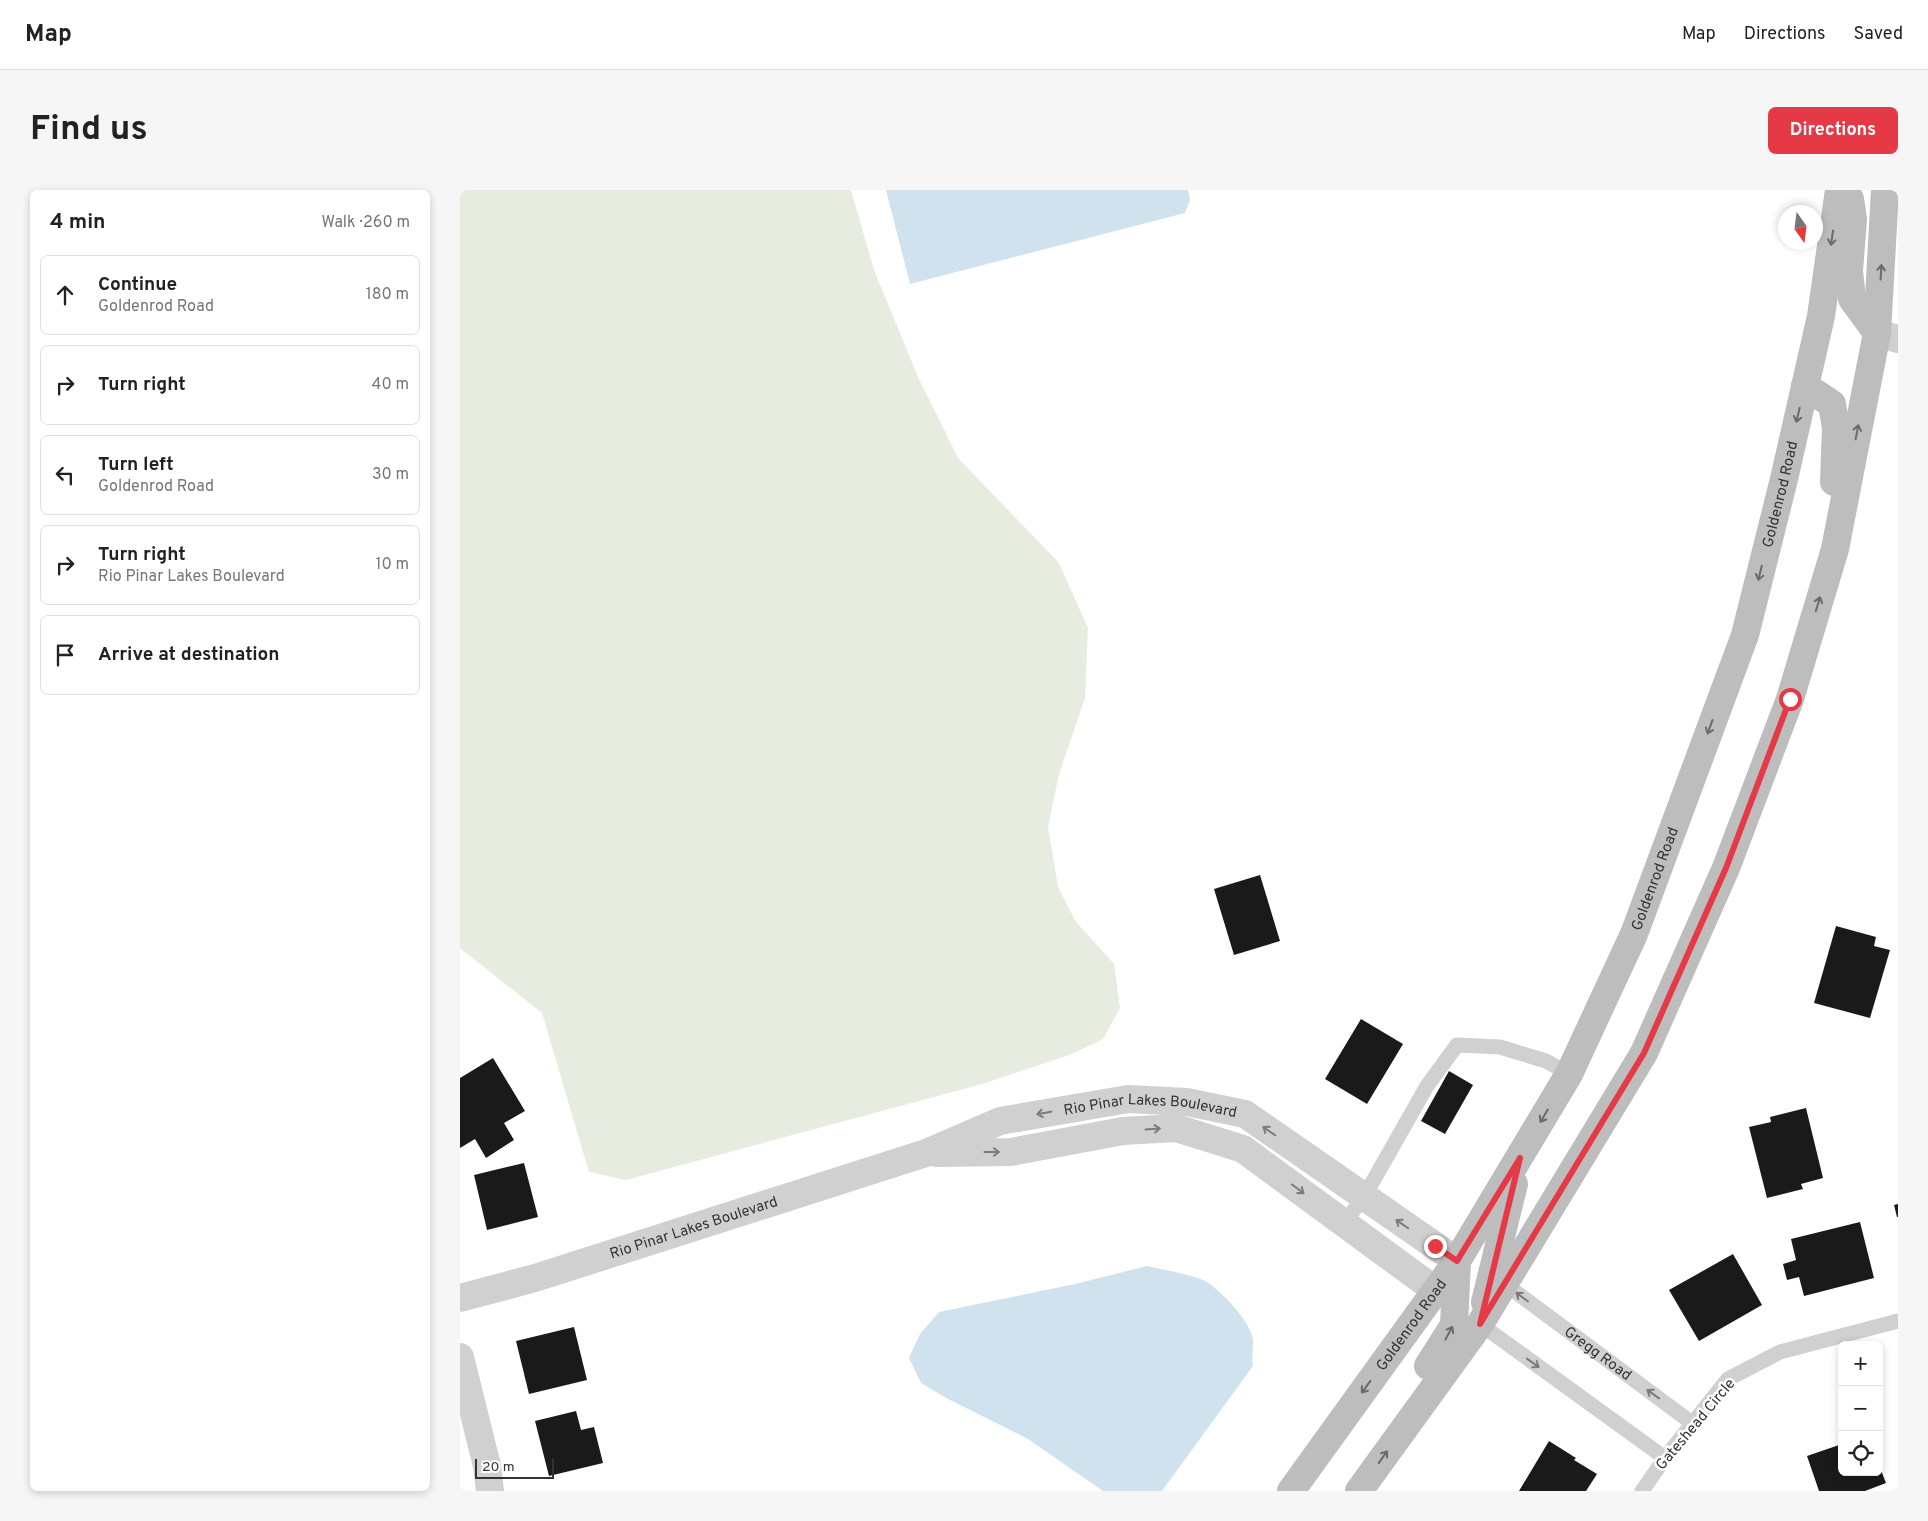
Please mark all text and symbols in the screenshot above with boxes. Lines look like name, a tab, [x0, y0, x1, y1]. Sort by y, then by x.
text: Map	[25, 20, 72, 50]
text: Map	[1682, 23, 1716, 46]
text: Directions	[1744, 23, 1826, 46]
text: Saved	[1854, 23, 1903, 46]
button: Directions	[1768, 107, 1898, 154]
text: Find us	[30, 108, 148, 152]
north arrow	[1778, 205, 1823, 250]
text: 4 min	[50, 209, 106, 236]
text: Walk · 260 m	[321, 213, 410, 233]
one-way arrow	[1827, 230, 1837, 246]
one-way arrow	[1876, 264, 1885, 280]
text: Continue	[98, 273, 177, 297]
icon: ahead	[51, 281, 79, 309]
text: 180 m	[366, 285, 409, 305]
text: Goldenrod Road	[98, 297, 214, 317]
icon: right	[51, 371, 79, 399]
text: Turn right	[98, 373, 186, 397]
text: 40 m	[371, 375, 409, 395]
one-way arrow	[1793, 407, 1803, 423]
one-way arrow	[1853, 425, 1863, 441]
street label: Goldenrod Road	[1759, 440, 1803, 550]
text: Turn left	[98, 453, 174, 477]
icon: left	[51, 461, 79, 489]
text: 30 m	[372, 465, 409, 485]
text: Goldenrod Road	[98, 477, 214, 497]
text: Turn right	[98, 543, 186, 567]
icon: right	[51, 551, 79, 579]
text: 10 m	[375, 555, 409, 575]
one-way arrow	[1755, 564, 1764, 580]
text: Rio Pinar Lakes Boulevard	[98, 567, 285, 587]
one-way arrow	[1814, 596, 1823, 612]
icon: arrive	[51, 641, 79, 669]
text: Arrive at destination	[98, 643, 279, 667]
route start	[1779, 688, 1802, 711]
one-way arrow	[1705, 719, 1714, 735]
street label: Goldenrod Road	[1628, 825, 1684, 933]
street label: Rio Pinar Lakes Boulevard	[1062, 1091, 1238, 1123]
one-way arrow	[1539, 1108, 1549, 1123]
one-way arrow	[1037, 1109, 1053, 1119]
one-way arrow	[1144, 1125, 1160, 1134]
one-way arrow	[1262, 1126, 1276, 1136]
one-way arrow	[984, 1147, 1000, 1157]
one-way arrow	[1291, 1184, 1305, 1194]
street label: Rio Pinar Lakes Boulevard	[608, 1193, 780, 1264]
one-way arrow	[1396, 1219, 1410, 1229]
route end	[1424, 1235, 1447, 1258]
street label: Goldenrod Road	[1373, 1276, 1452, 1375]
one-way arrow	[1515, 1292, 1529, 1302]
street label: Gregg Road	[1560, 1323, 1635, 1386]
one-way arrow	[1444, 1325, 1454, 1340]
map controls	[1838, 1341, 1883, 1476]
button: +	[1838, 1341, 1883, 1386]
one-way arrow	[1526, 1358, 1540, 1368]
street label: Gateshead Circle	[1652, 1375, 1740, 1475]
one-way arrow	[1361, 1379, 1371, 1393]
button: −	[1838, 1386, 1883, 1431]
one-way arrow	[1647, 1388, 1660, 1399]
button: locate	[1838, 1431, 1883, 1476]
one-way arrow	[1378, 1450, 1388, 1464]
scale bar	[475, 1456, 554, 1479]
text: 20 m	[482, 1459, 515, 1476]

